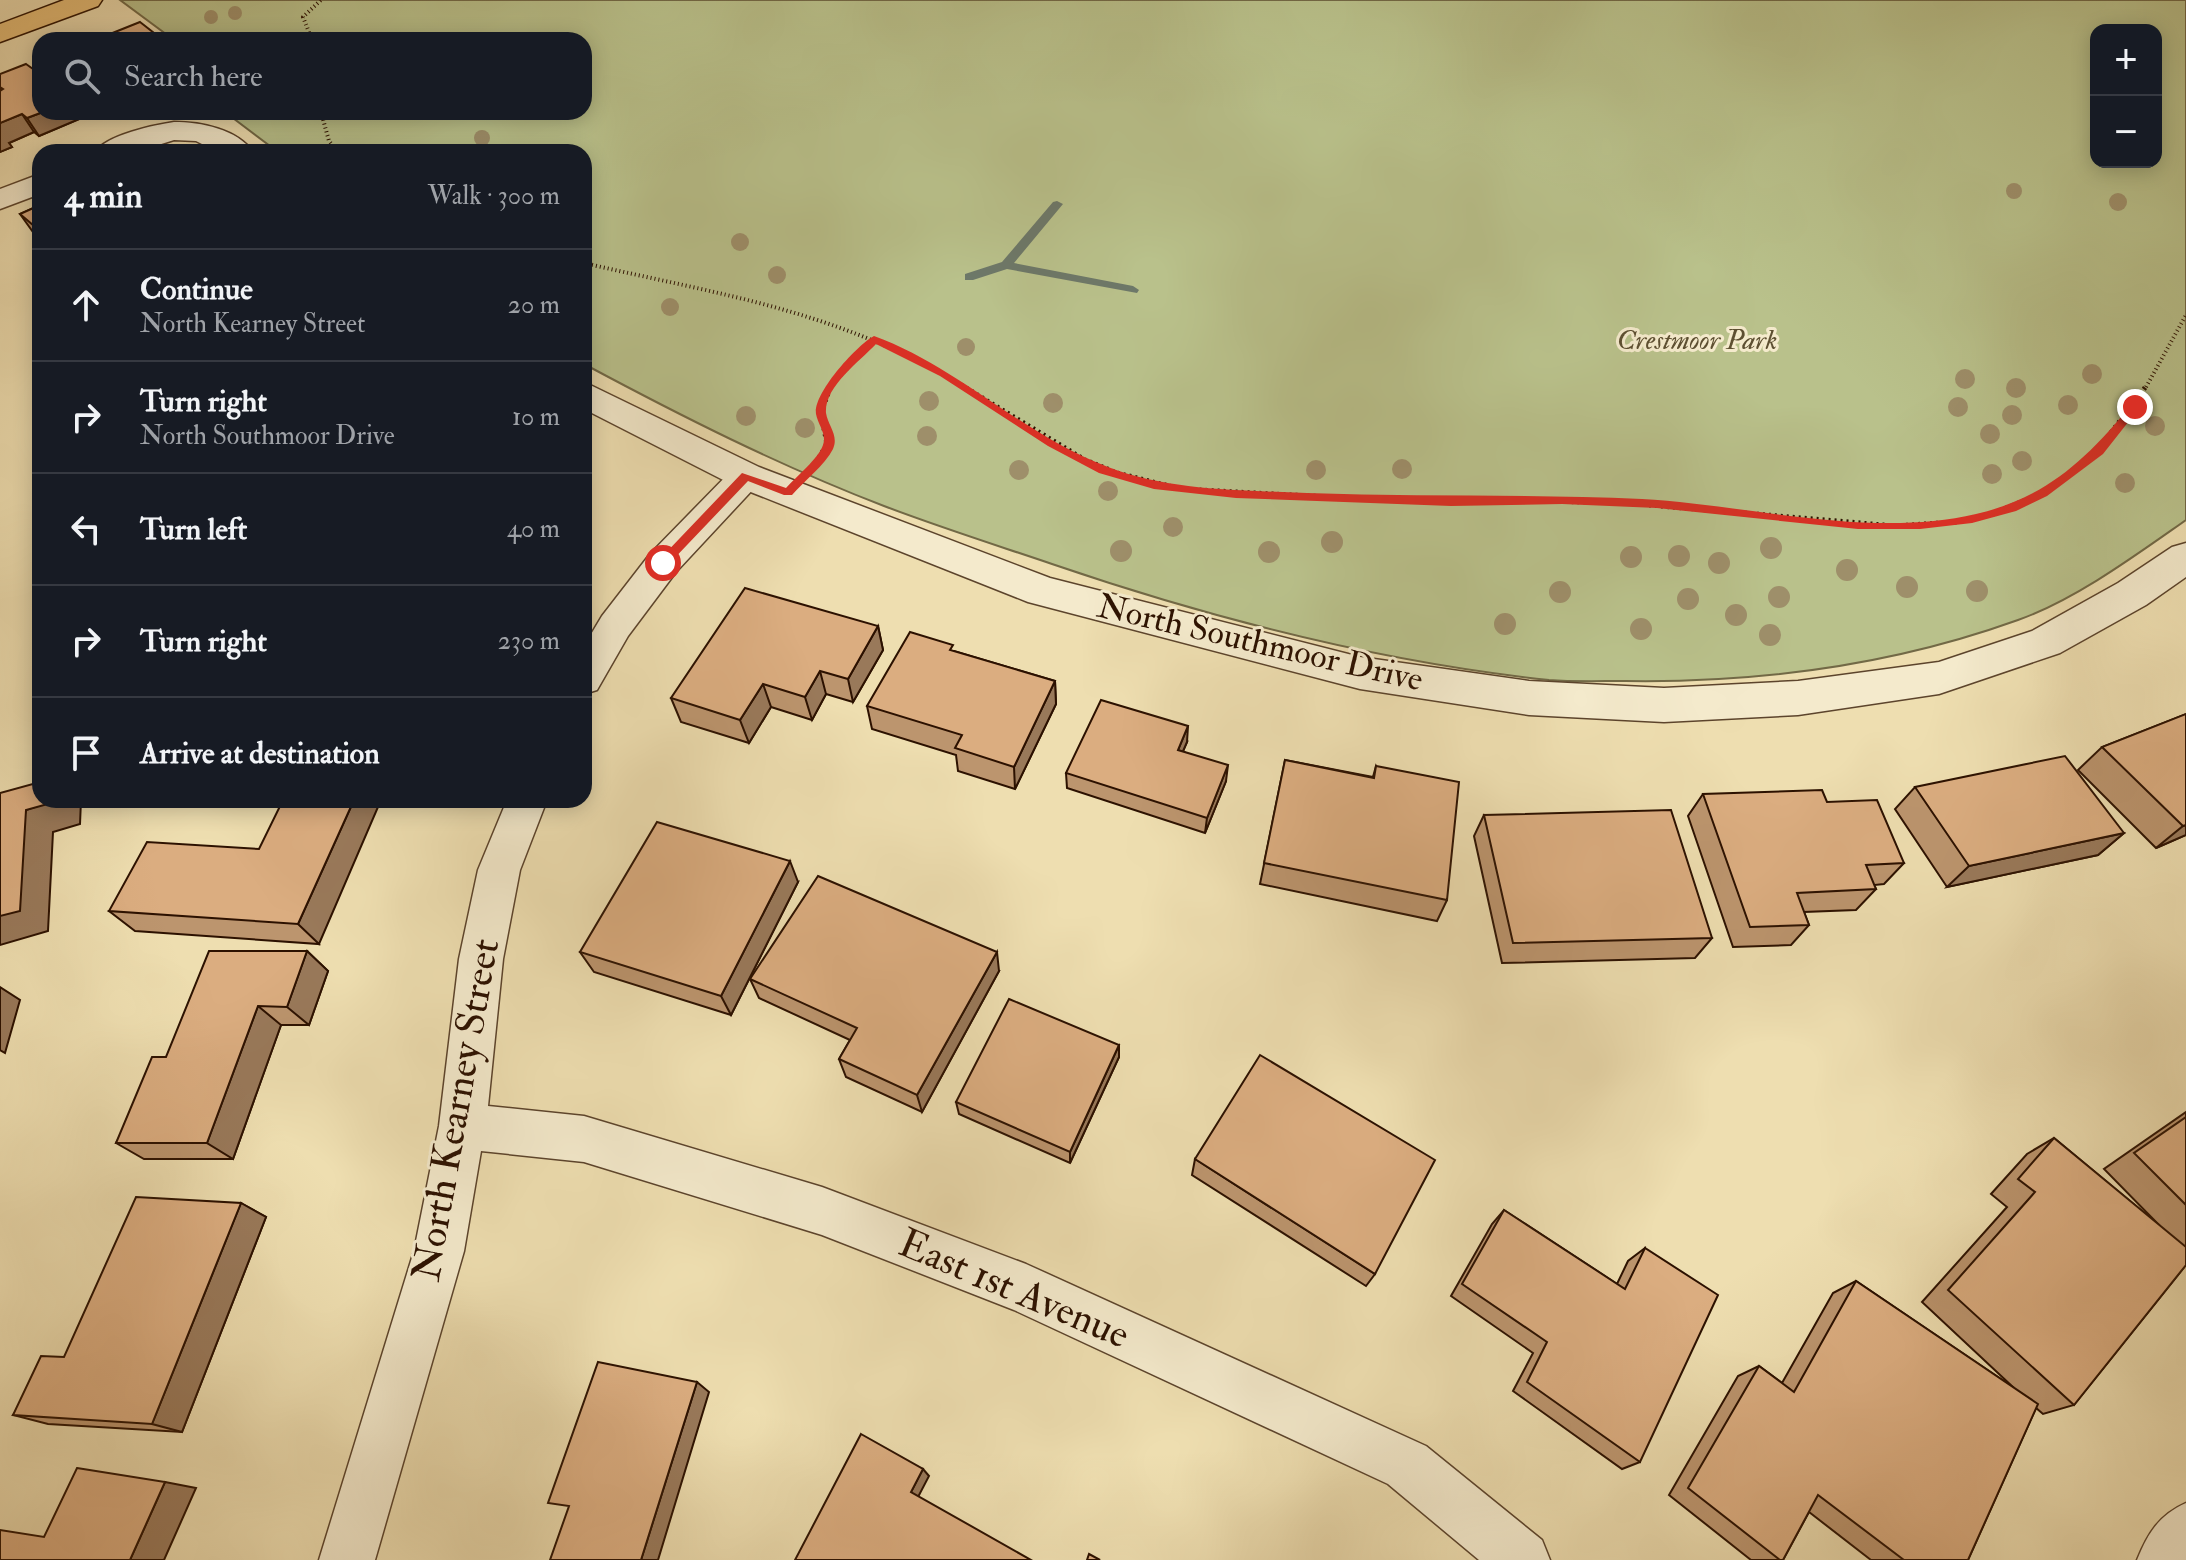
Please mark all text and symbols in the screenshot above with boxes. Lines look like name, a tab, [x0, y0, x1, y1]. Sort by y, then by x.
map controls	[2090, 24, 2162, 168]
button: +	[2090, 24, 2162, 96]
search box	[32, 32, 592, 120]
icon: search	[60, 54, 104, 98]
text: Search here	[124, 58, 263, 95]
button: −	[2090, 96, 2162, 168]
text: 4 min	[64, 175, 142, 218]
text: Walk · 300 m	[428, 180, 560, 212]
text: Continue	[140, 271, 253, 308]
icon: ahead	[64, 283, 108, 327]
text: 20 m	[508, 289, 560, 321]
text: North Kearney Street	[140, 308, 365, 340]
park label: Crestmoor Park	[1617, 323, 1777, 358]
text: Turn right	[140, 383, 267, 420]
route end	[2117, 389, 2153, 425]
icon: right	[64, 395, 108, 439]
text: 10 m	[512, 401, 560, 433]
text: North Southmoor Drive	[140, 420, 395, 452]
icon: left	[64, 507, 108, 551]
text: Turn left	[140, 511, 247, 548]
text: 40 m	[507, 513, 560, 545]
route start	[645, 545, 681, 581]
street label: North Southmoor Drive	[1093, 585, 1427, 701]
icon: right	[64, 619, 108, 663]
text: Turn right	[140, 623, 267, 660]
text: 230 m	[498, 625, 560, 657]
icon: arrive	[64, 731, 108, 775]
text: Arrive at destination	[140, 735, 380, 772]
street label: North Kearney Street	[401, 935, 511, 1285]
street label: East 1st Avenue	[891, 1218, 1137, 1360]

